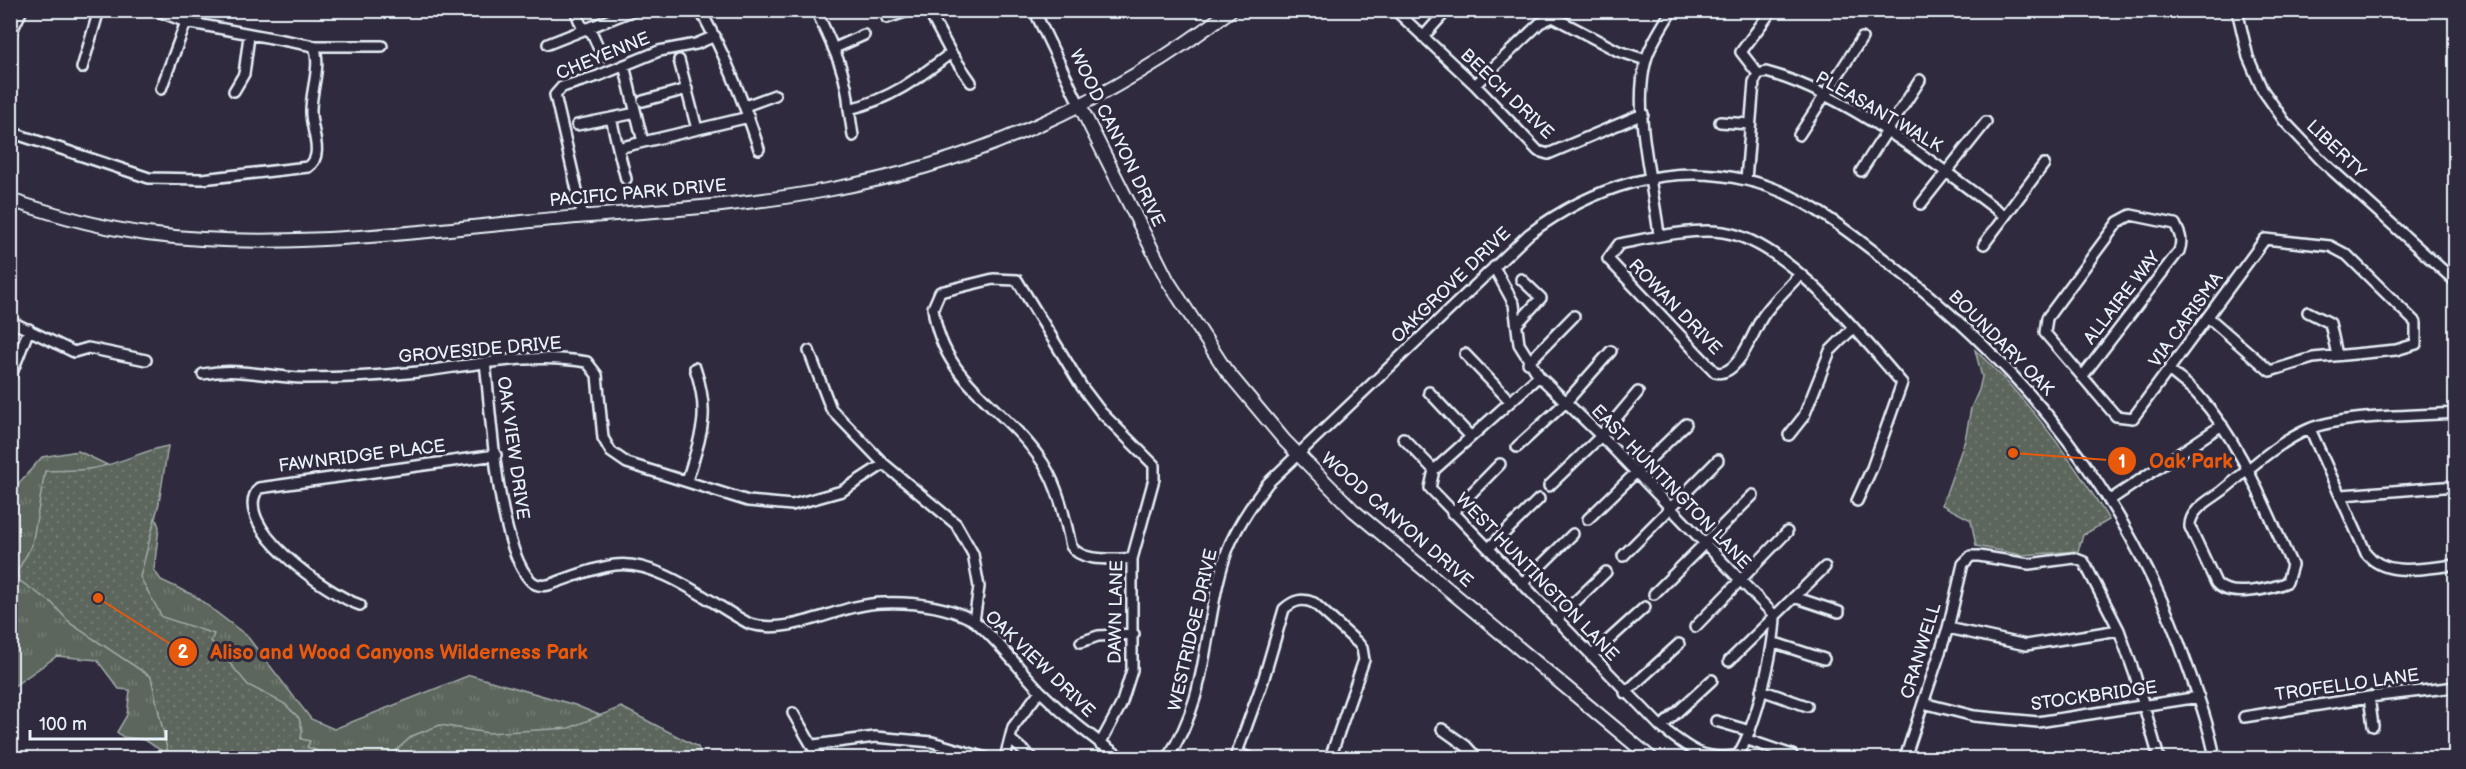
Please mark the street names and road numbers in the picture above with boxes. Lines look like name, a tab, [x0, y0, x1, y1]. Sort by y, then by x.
street label: CHEYENNE	[553, 28, 653, 84]
street label: BEECH DRIVE	[1456, 44, 1558, 144]
street label: WOOD CANYON DRIVE	[1065, 46, 1169, 230]
street label: PLEASANT WALK	[1812, 67, 1946, 157]
street label: LIBERTY	[2302, 116, 2370, 183]
street label: PACIFIC PARK DRIVE	[549, 175, 728, 211]
street label: OAKGROVE DRIVE	[1387, 223, 1515, 347]
street label: ALLAIRE WAY	[2079, 247, 2165, 349]
street label: ROWAN DRIVE	[1624, 255, 1726, 359]
street label: VIA CARISMA	[2145, 268, 2227, 372]
street label: BOUNDARY OAK	[1944, 286, 2058, 400]
street label: GROVESIDE DRIVE	[398, 332, 562, 368]
street label: OAK VIEW DRIVE	[493, 375, 533, 521]
street label: EAST HUNTINGTON LANE	[1587, 401, 1755, 574]
street label: FAWNRIDGE PLACE	[277, 435, 447, 477]
street label: WOOD CANYON DRIVE	[1317, 448, 1477, 592]
street label: WEST HUNTINGTON LANE	[1451, 489, 1623, 666]
street label: WESTRIDGE DRIVE	[1164, 547, 1222, 713]
street label: DAWN LANE	[1105, 560, 1127, 664]
street label: CRANWELL	[1896, 600, 1946, 702]
street label: OAK VIEW DRIVE	[981, 606, 1099, 722]
street label: TROFELLO LANE	[2274, 664, 2421, 706]
street label: STOCKBRIDGE	[2030, 677, 2159, 715]

